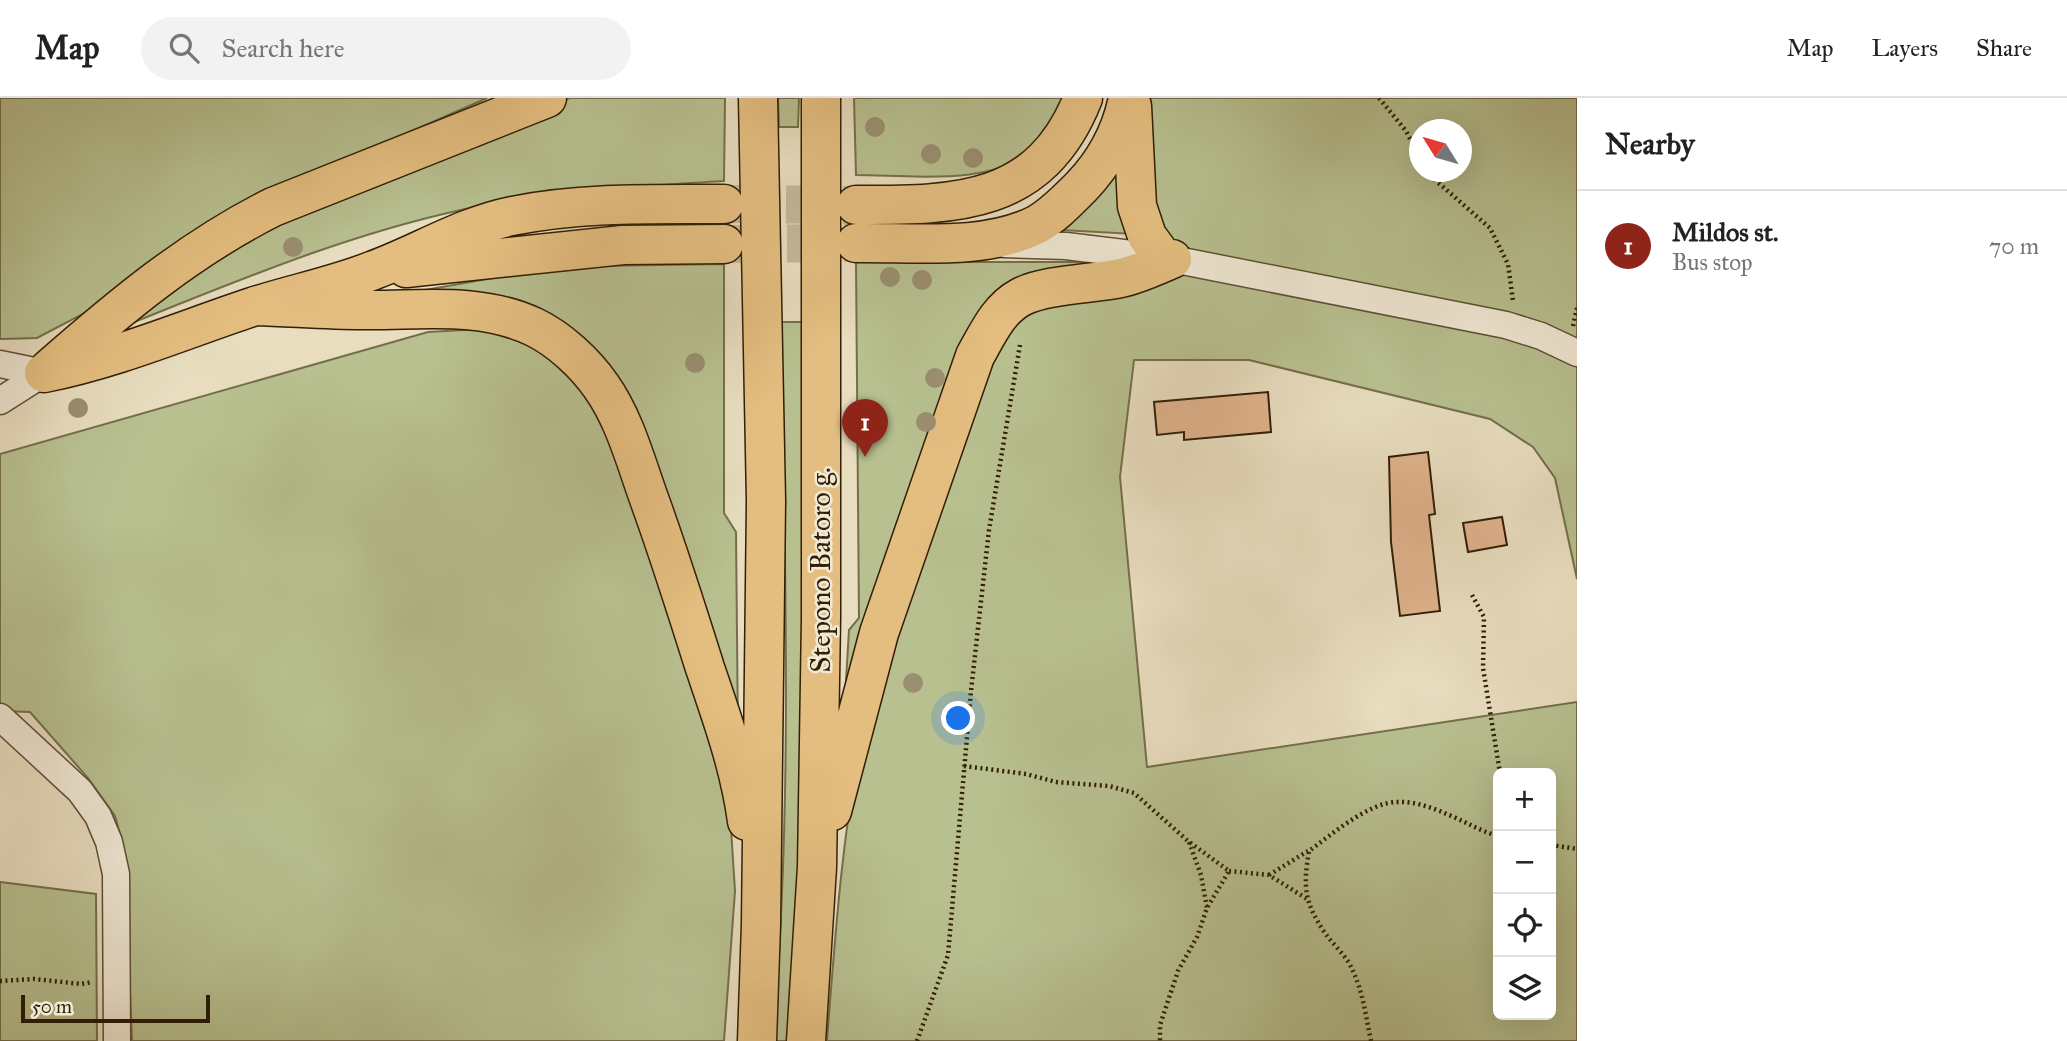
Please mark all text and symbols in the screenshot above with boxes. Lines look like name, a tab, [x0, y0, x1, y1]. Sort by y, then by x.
search box	[141, 17, 631, 80]
text: Map	[35, 28, 99, 68]
icon: search	[165, 29, 203, 67]
text: Search here	[221, 32, 345, 64]
text: Map	[1787, 33, 1834, 63]
text: Layers	[1872, 33, 1938, 63]
text: Share	[1976, 33, 2032, 63]
north arrow	[1409, 119, 1472, 182]
text: Nearby	[1605, 126, 1695, 162]
text: Mildos st.	[1672, 216, 1778, 248]
text: 1	[1623, 232, 1633, 260]
text: 70 m	[1989, 232, 2039, 260]
text: Bus stop	[1672, 248, 1753, 276]
pin: 1	[842, 399, 888, 457]
street label: Stepono Batoro g.	[803, 467, 838, 673]
your location	[941, 701, 975, 735]
map controls	[1493, 768, 1556, 1020]
button: +	[1493, 768, 1556, 831]
button: −	[1493, 831, 1556, 894]
button: locate	[1493, 894, 1556, 957]
button: layers	[1493, 957, 1556, 1020]
scale bar	[21, 992, 210, 1024]
text: 50 m	[32, 995, 72, 1018]

